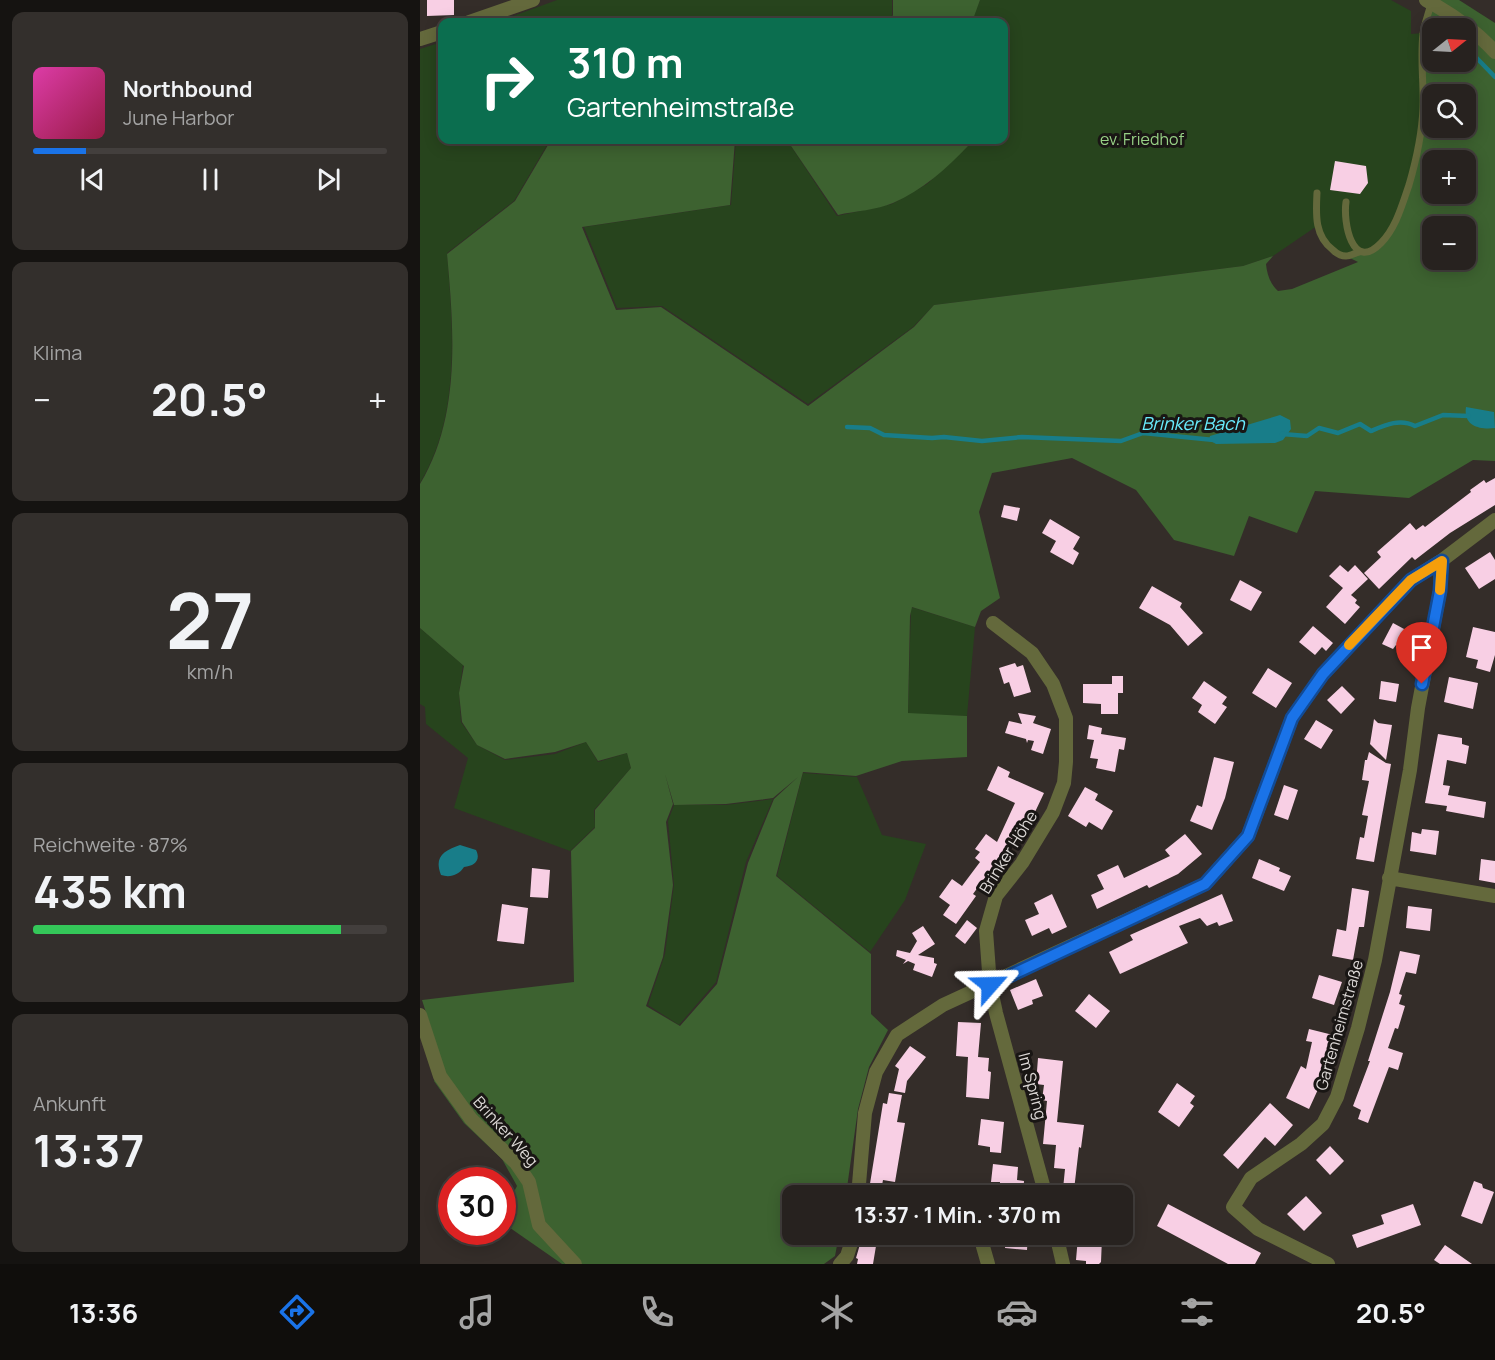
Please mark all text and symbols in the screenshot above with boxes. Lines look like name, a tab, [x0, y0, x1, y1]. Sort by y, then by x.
north arrow	[1422, 18, 1476, 72]
map controls	[1422, 18, 1476, 270]
text: 310 m	[567, 33, 684, 91]
icon: right	[468, 42, 546, 120]
text: Northbound	[123, 74, 253, 104]
button: search	[1422, 84, 1476, 138]
text: Gartenheimstraße	[567, 88, 795, 125]
text: June Harbor	[123, 104, 235, 131]
park label: ev. Friedhof	[1100, 128, 1184, 150]
button: +	[1422, 150, 1476, 204]
icon: previous	[76, 163, 109, 196]
icon: pause	[194, 163, 227, 196]
icon: next	[312, 163, 345, 196]
button: −	[1422, 216, 1476, 270]
text: Klima	[33, 339, 82, 366]
text: 20.5°	[151, 368, 268, 430]
text: −	[33, 377, 51, 422]
text: +	[368, 377, 387, 422]
water label: Brinker Bach	[1141, 411, 1246, 435]
text: 27	[166, 566, 254, 672]
pin	[1396, 622, 1447, 684]
icon: arrive	[1405, 631, 1438, 664]
text: km/h	[187, 658, 233, 685]
street label: Brinker Höhe	[974, 806, 1042, 898]
text: Reichweite · 87%	[33, 831, 188, 858]
text: 435 km	[33, 860, 187, 922]
position arrow	[958, 953, 1022, 1017]
street label: Gartenheimstraße	[1310, 957, 1368, 1093]
street label: Im Spring	[1014, 1050, 1052, 1122]
text: Ankunft	[33, 1090, 106, 1117]
street label: Brinker Weg	[468, 1091, 544, 1171]
text: 13:37	[33, 1119, 144, 1181]
speed limit sign: 30	[438, 1167, 516, 1245]
text: 13:37 · 1 Min. · 370 m	[854, 1200, 1061, 1230]
icon: directions	[276, 1291, 318, 1333]
icon: music	[456, 1291, 498, 1333]
icon: phone	[636, 1291, 678, 1333]
icon: climate	[816, 1291, 858, 1333]
icon: car	[996, 1291, 1038, 1333]
icon: filters	[1176, 1291, 1218, 1333]
text: 13:36	[69, 1294, 138, 1331]
text: 20.5°	[1356, 1294, 1426, 1331]

